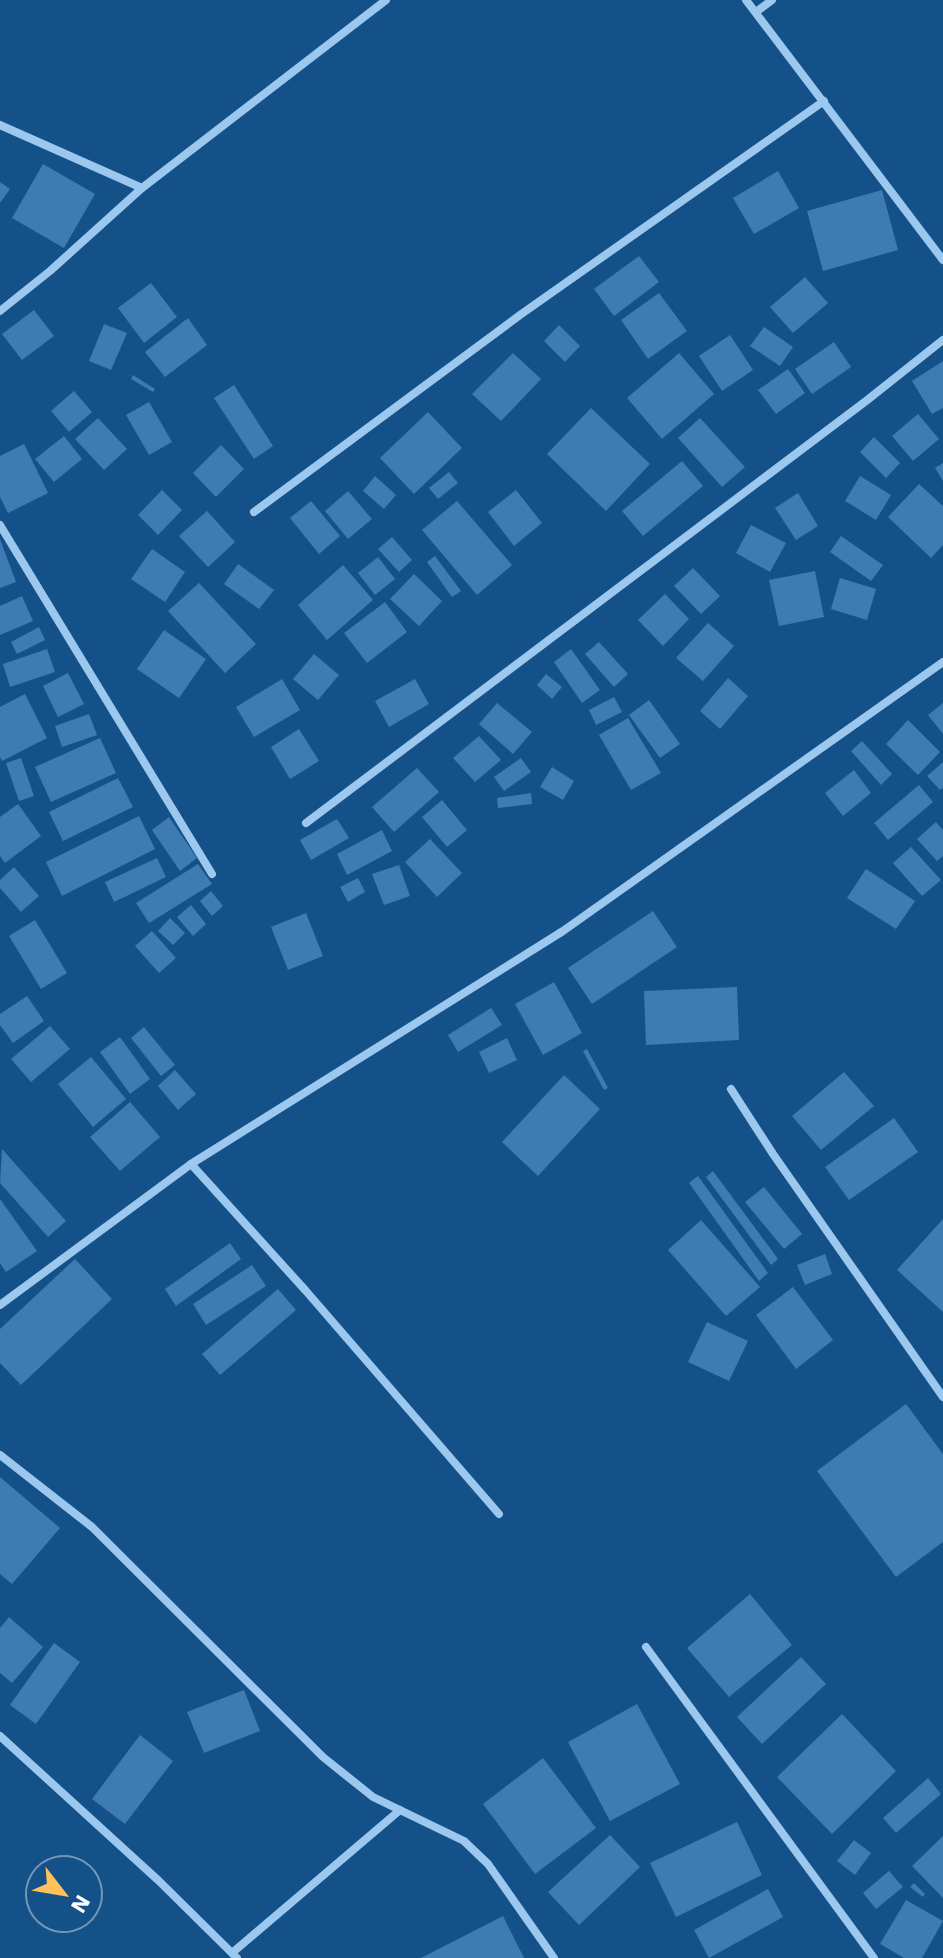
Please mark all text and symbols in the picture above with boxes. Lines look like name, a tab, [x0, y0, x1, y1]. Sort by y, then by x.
north arrow	[24, 1854, 104, 1934]
text: N	[66, 1891, 96, 1917]

